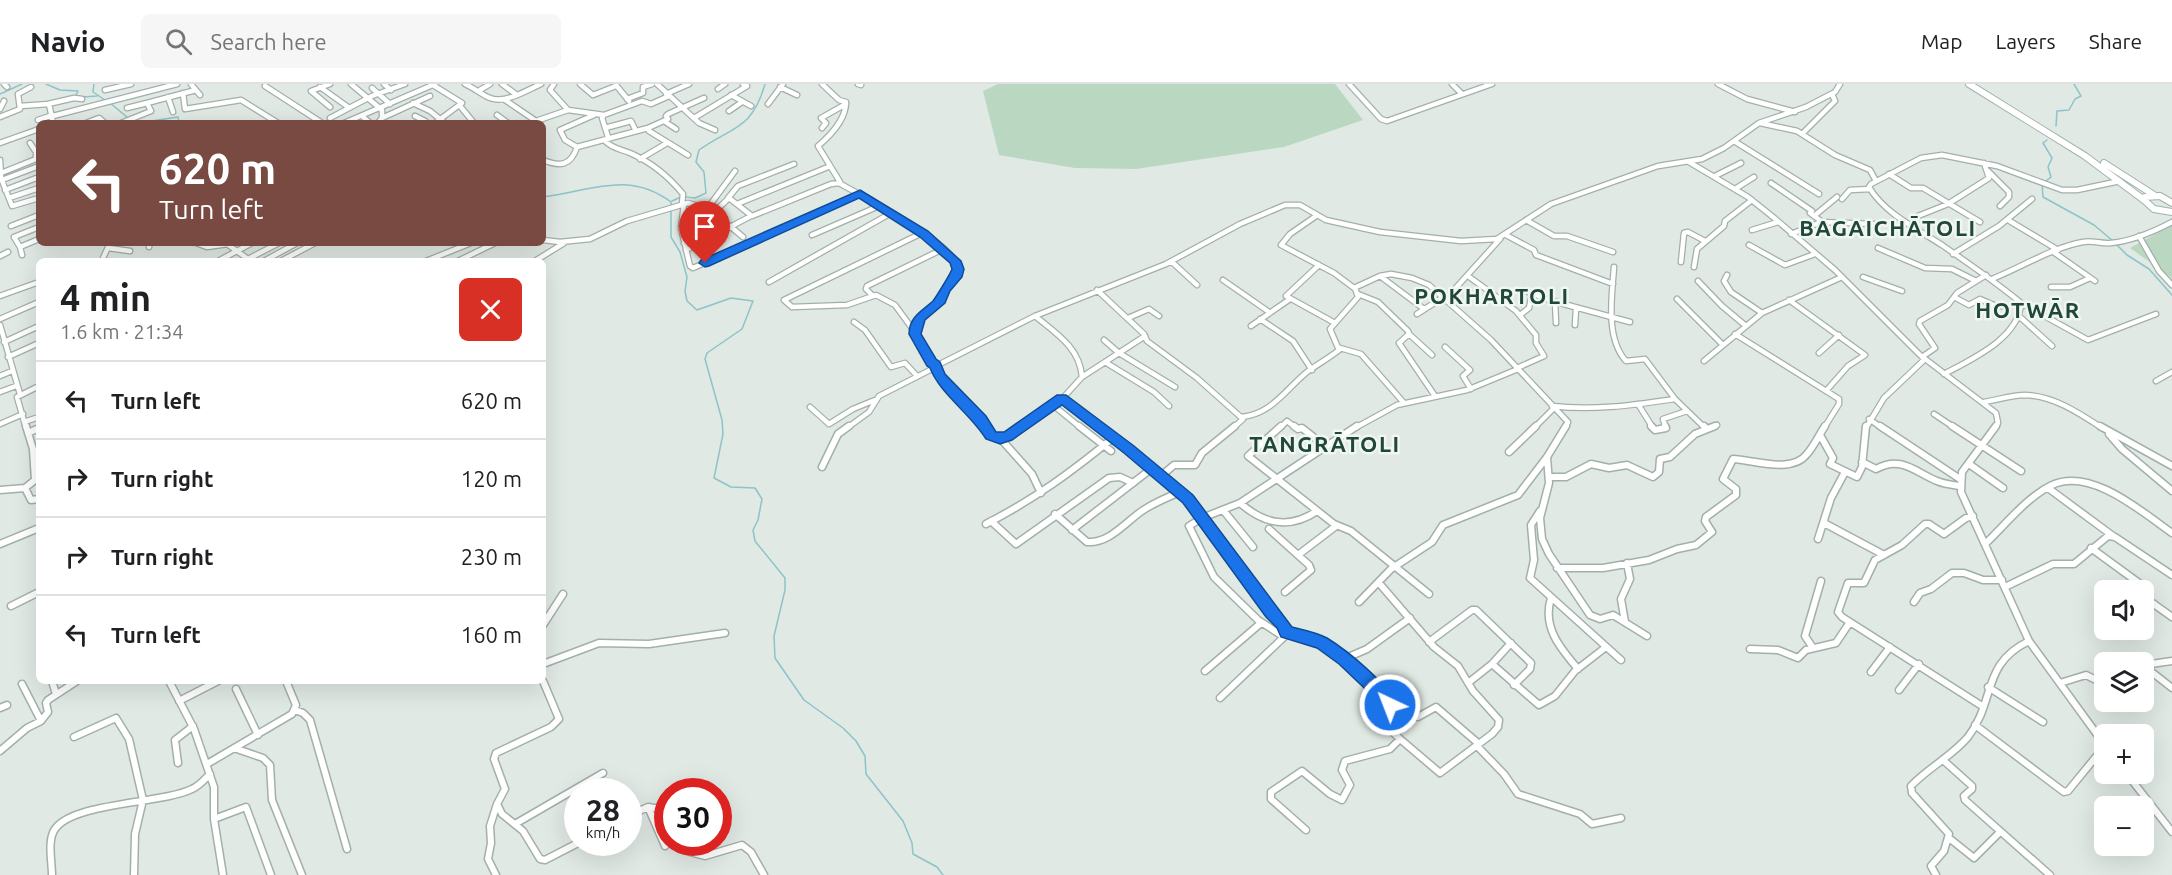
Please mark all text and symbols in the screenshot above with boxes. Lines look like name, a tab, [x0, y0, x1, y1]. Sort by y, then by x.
search box	[141, 14, 561, 68]
icon: search	[162, 25, 195, 58]
text: Navio	[30, 26, 105, 57]
text: Search here	[210, 29, 327, 54]
text: Map	[1921, 29, 1962, 53]
text: Layers	[1995, 29, 2056, 53]
text: Share	[2089, 29, 2142, 53]
icon: left	[60, 144, 138, 222]
text: 620 m	[159, 145, 276, 192]
text: Turn left	[159, 194, 263, 224]
pin	[679, 201, 730, 263]
icon: arrive	[688, 210, 721, 243]
district label: BAGAICHĀTOLI	[1799, 215, 1977, 240]
text: 4 min	[60, 277, 151, 318]
button: close	[459, 278, 522, 341]
district label: POKHARTOLI	[1414, 283, 1570, 308]
district label: HOTWĀR	[1975, 297, 2081, 322]
text: 1.6 km · 21:34	[60, 320, 184, 343]
icon: left	[60, 384, 93, 417]
text: Turn left	[111, 388, 201, 413]
text: 620 m	[461, 388, 522, 413]
district label: TANGRĀTOLI	[1249, 431, 1401, 456]
icon: right	[60, 462, 93, 495]
text: Turn right	[111, 466, 213, 491]
text: 120 m	[461, 466, 522, 491]
icon: right	[60, 540, 93, 573]
text: Turn right	[111, 544, 213, 569]
text: 230 m	[461, 544, 522, 569]
map controls	[2094, 580, 2154, 856]
button: sound	[2094, 580, 2154, 640]
icon: left	[60, 618, 93, 651]
text: Turn left	[111, 622, 201, 647]
text: 160 m	[461, 622, 522, 647]
button: layers	[2094, 652, 2154, 712]
position arrow	[1358, 673, 1422, 737]
button: +	[2094, 724, 2154, 784]
speed limit sign: 30	[654, 778, 732, 856]
text: 28	[586, 793, 620, 827]
button: −	[2094, 796, 2154, 856]
text: km/h	[586, 824, 620, 841]

